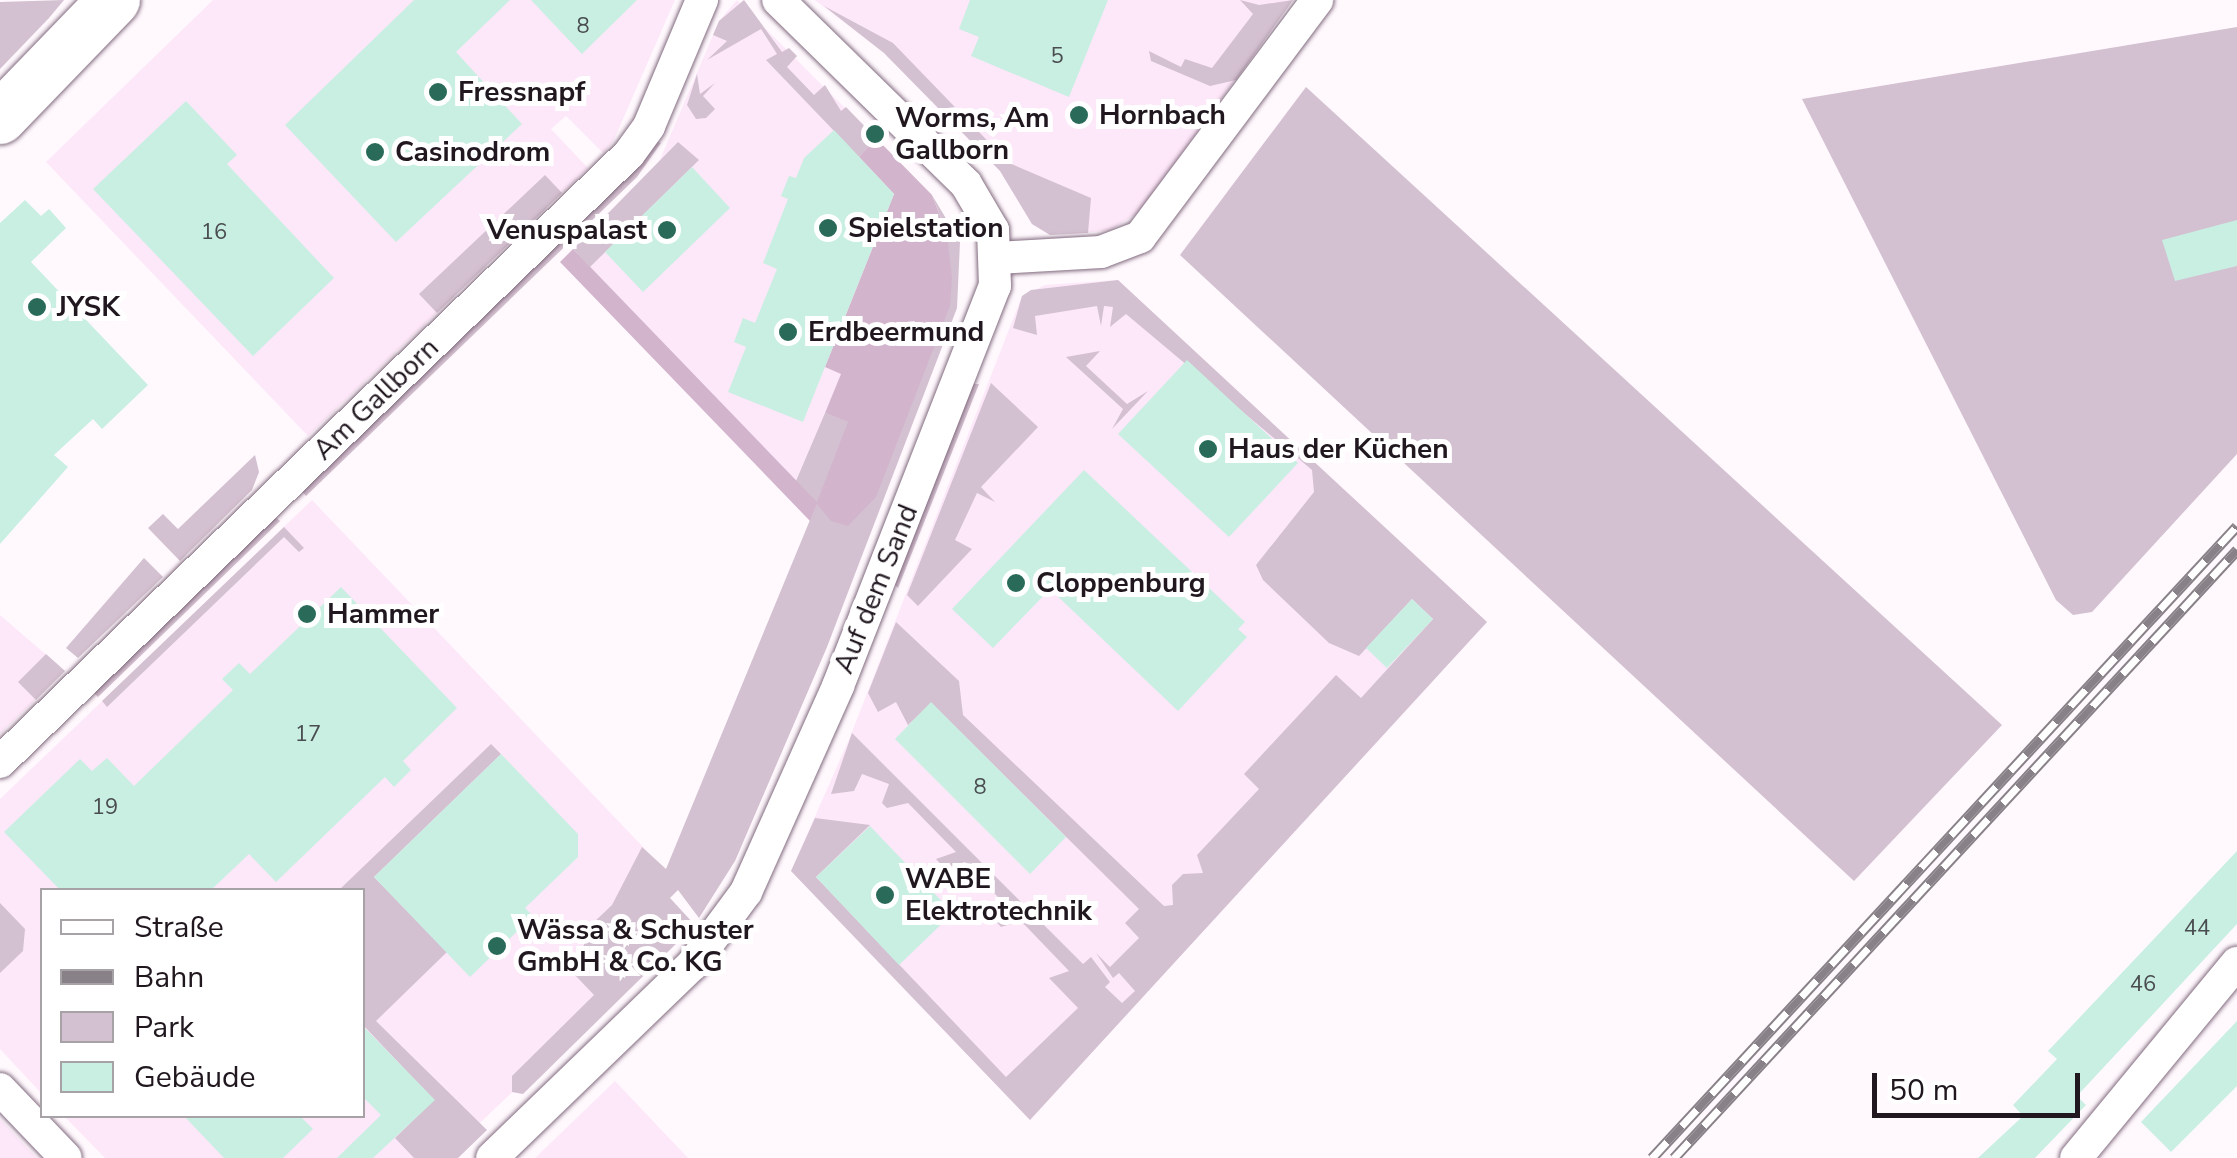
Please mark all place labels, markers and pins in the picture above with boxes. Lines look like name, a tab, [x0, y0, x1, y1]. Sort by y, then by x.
place label: Fressnapf	[458, 75, 585, 109]
marker: Fressnapf	[427, 81, 449, 103]
place label: Hornbach	[1099, 98, 1226, 132]
place label: Worms, Am Gallborn	[895, 101, 1049, 167]
marker: Hornbach	[1068, 104, 1090, 126]
marker: Worms, Am Gallborn	[864, 123, 886, 145]
place label: Casinodrom	[395, 135, 550, 169]
marker: Casinodrom	[364, 141, 386, 163]
place label: Spielstation	[848, 211, 1004, 245]
place label: Venuspalast	[487, 213, 647, 247]
marker: Spielstation	[817, 217, 839, 239]
marker: Venuspalast	[656, 219, 678, 241]
place label: JYSK	[57, 290, 120, 324]
marker: JYSK	[26, 296, 48, 318]
place label: Erdbeermund	[808, 315, 984, 349]
marker: Erdbeermund	[777, 321, 799, 343]
place label: Haus der Küchen	[1228, 432, 1449, 466]
marker: Haus der Küchen	[1197, 438, 1219, 460]
place label: Cloppenburg	[1036, 566, 1206, 600]
marker: Cloppenburg	[1005, 572, 1027, 594]
place label: Hammer	[327, 597, 439, 631]
marker: Hammer	[296, 603, 318, 625]
place label: WABE Elektrotechnik	[905, 862, 1092, 928]
marker: WABE Elektrotechnik	[874, 884, 896, 906]
place label: Wässa & Schuster GmbH & Co. KG	[517, 913, 754, 979]
marker: Wässa & Schuster GmbH & Co. KG	[486, 935, 508, 957]

